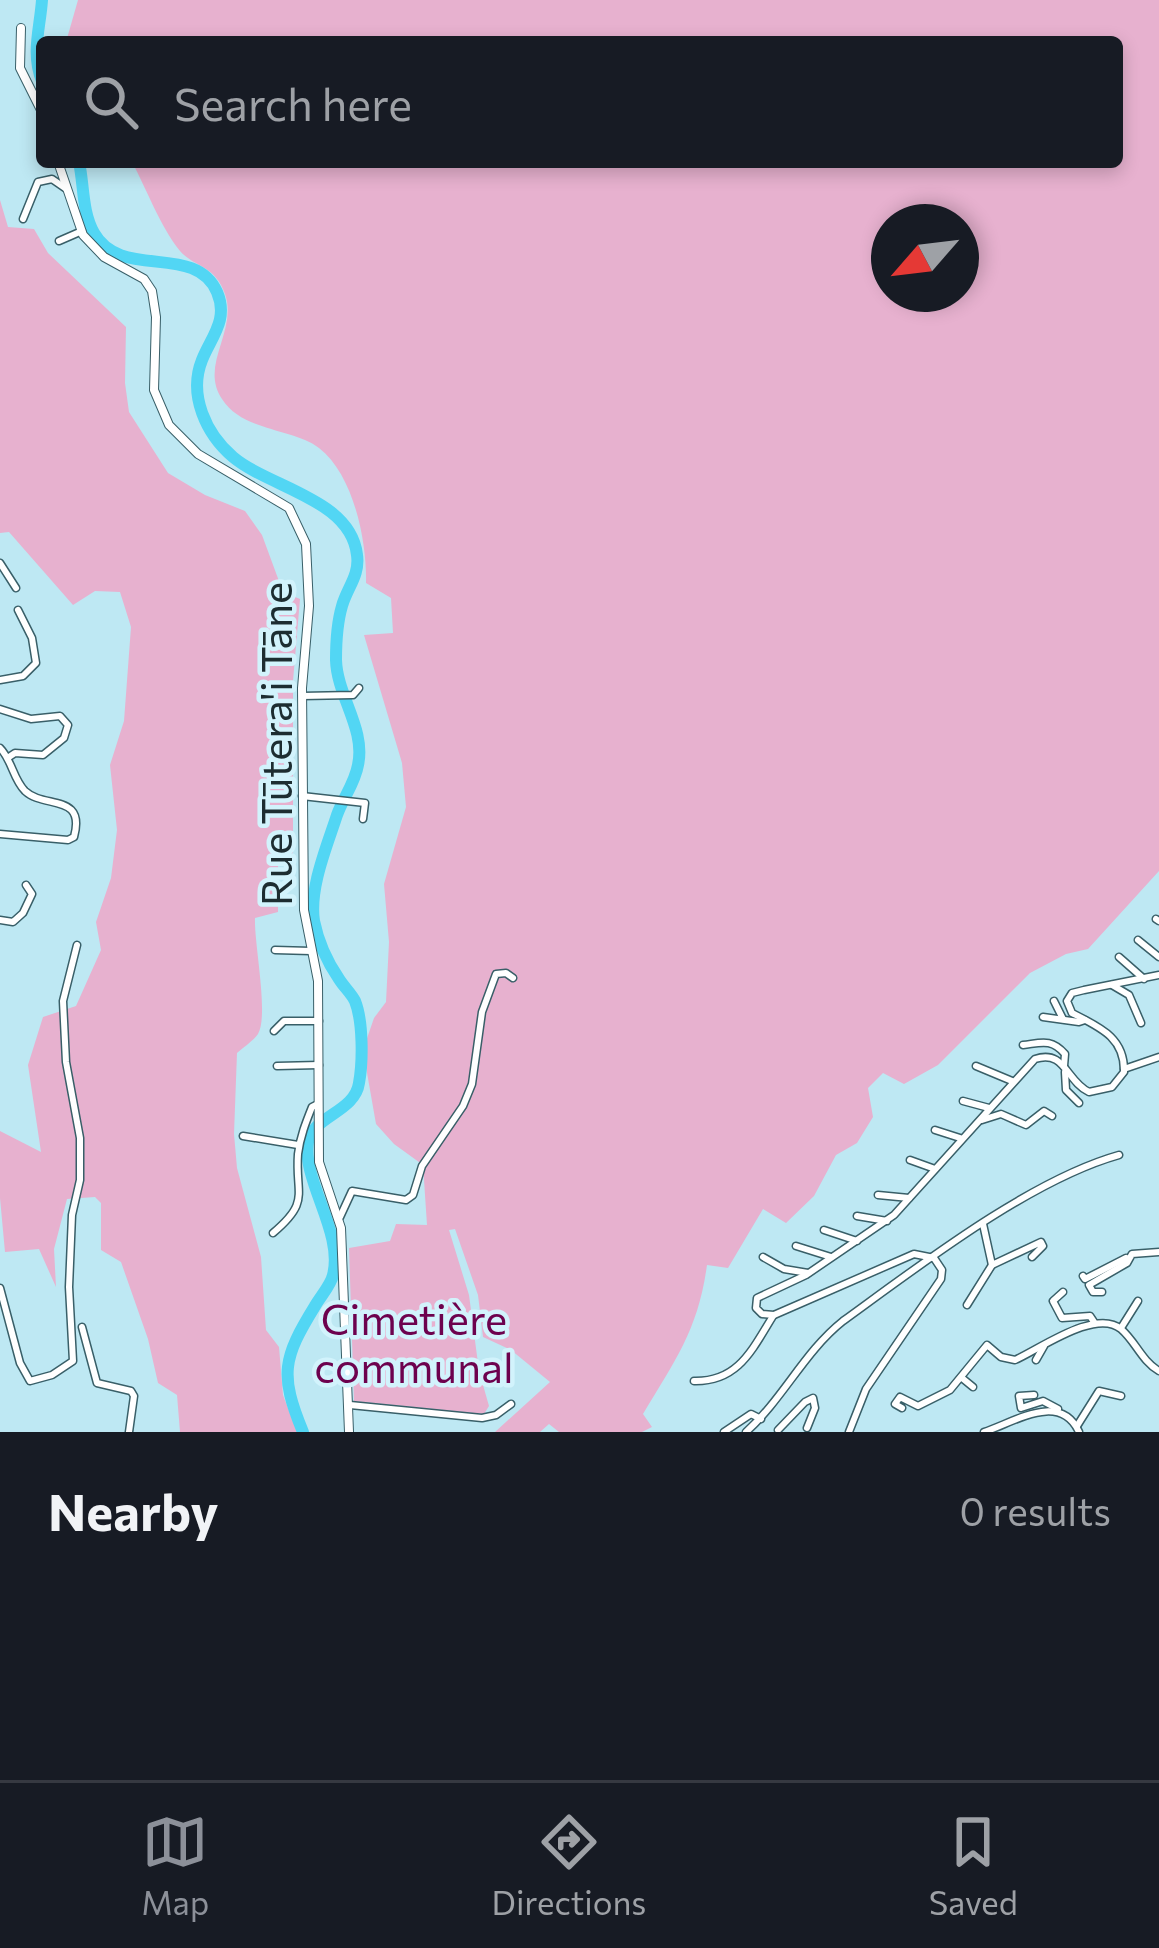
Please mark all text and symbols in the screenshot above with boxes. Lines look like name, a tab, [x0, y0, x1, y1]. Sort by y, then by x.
search box	[36, 36, 1123, 168]
icon: search	[78, 69, 144, 135]
text: Search here	[174, 75, 412, 130]
north arrow	[871, 204, 979, 312]
street label: Rue Tūtera'i Tāne	[249, 582, 301, 906]
park label: Cimetière communal	[314, 1292, 514, 1392]
text: Nearby	[48, 1479, 218, 1542]
text: 0 results	[959, 1486, 1111, 1534]
tab: Map	[141, 1809, 209, 1922]
tab: Directions	[492, 1809, 646, 1922]
tab: Saved	[929, 1809, 1018, 1922]

